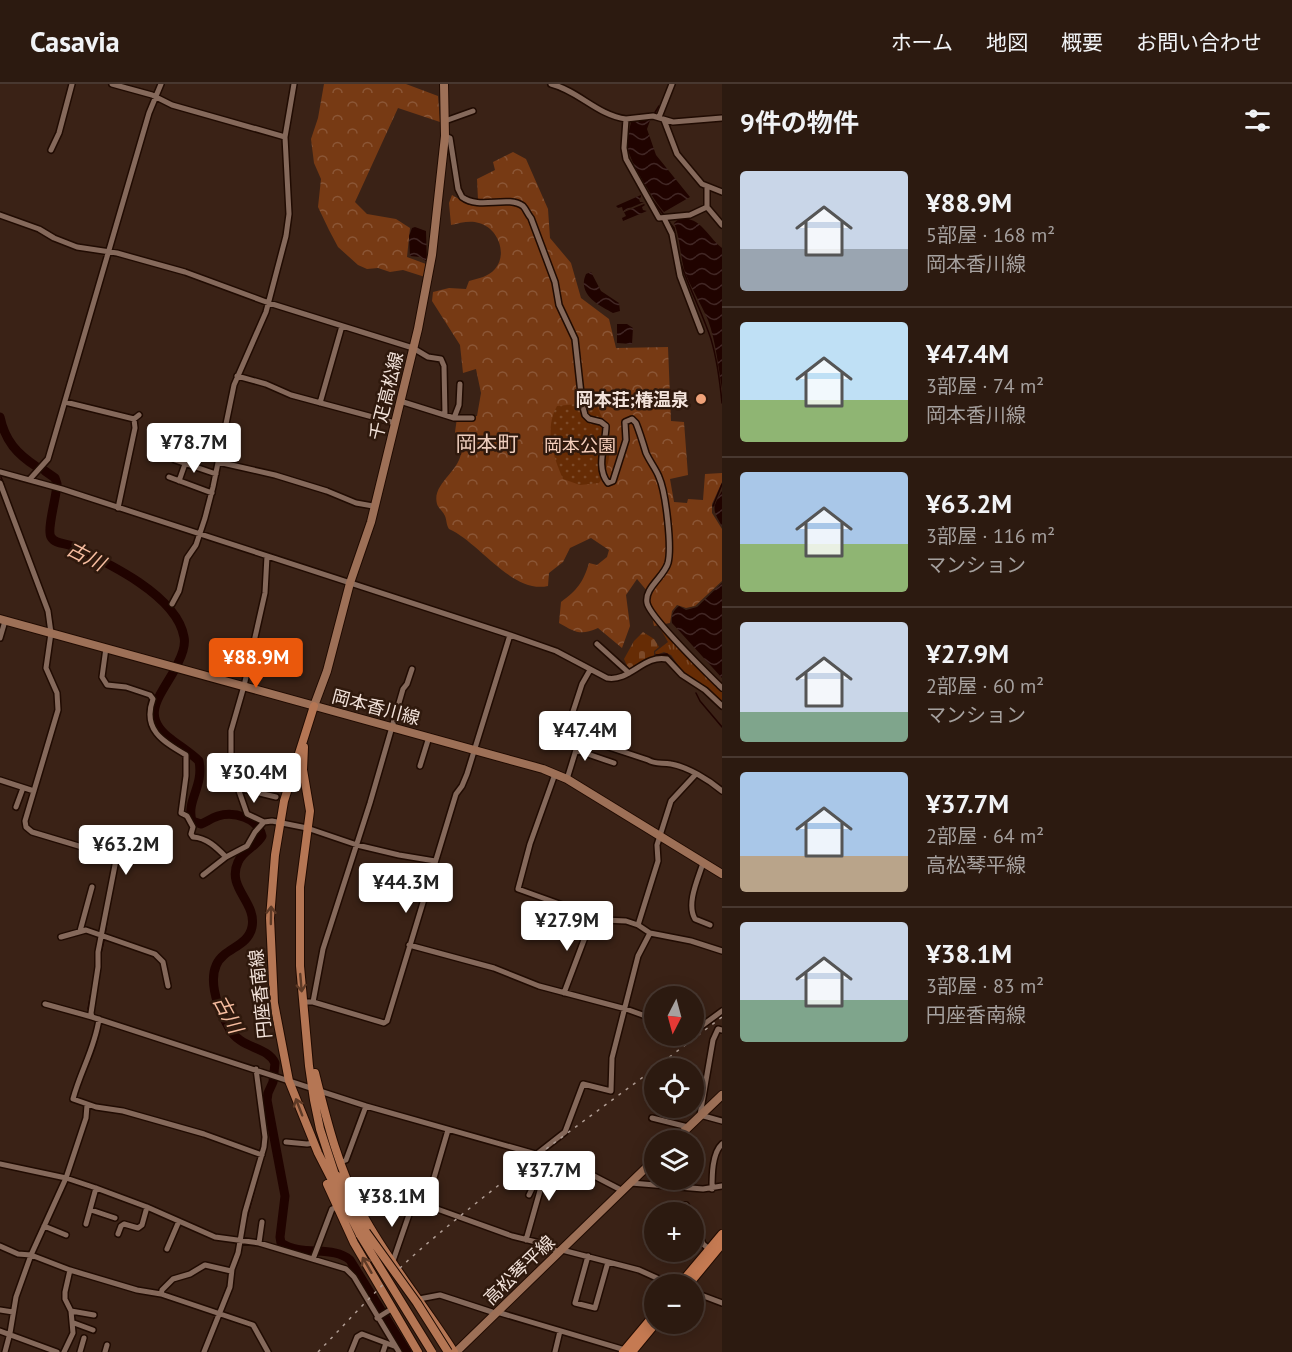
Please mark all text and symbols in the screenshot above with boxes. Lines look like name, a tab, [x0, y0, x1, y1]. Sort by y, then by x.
text: Casavia	[30, 23, 120, 60]
text: ホーム	[891, 29, 953, 56]
text: 地図	[986, 29, 1028, 56]
text: 概要	[1061, 29, 1103, 56]
text: お問い合わせ	[1136, 29, 1262, 56]
icon: filters	[1241, 104, 1274, 137]
text: 9件の物件	[740, 106, 859, 139]
text: ¥88.9M	[926, 186, 1012, 219]
icon: home	[788, 195, 860, 267]
text: 5部屋 · 168 m²	[926, 222, 1055, 248]
text: 岡本香川線	[926, 251, 1026, 277]
text: ¥47.4M	[926, 337, 1009, 370]
icon: home	[788, 346, 860, 418]
street label: 千疋高松線	[364, 350, 408, 442]
text: 3部屋 · 74 m²	[926, 373, 1044, 399]
place label: 岡本荘;椿温泉	[576, 388, 689, 411]
marker: 岡本荘;椿温泉	[694, 392, 708, 406]
text: 岡本香川線	[926, 402, 1026, 428]
pin: ¥78.7M	[145, 423, 243, 474]
text: ¥78.7M	[161, 429, 227, 455]
district label: 岡本町	[456, 430, 519, 457]
park label: 岡本公園	[544, 434, 616, 457]
text: ¥63.2M	[926, 487, 1012, 520]
icon: home	[788, 496, 860, 568]
text: 3部屋 · 116 m²	[926, 523, 1055, 549]
water label: 古川	[62, 535, 112, 578]
text: マンション	[926, 552, 1026, 578]
text: ¥27.9M	[926, 637, 1009, 670]
pin: ¥88.9M	[207, 638, 305, 689]
text: ¥88.9M	[223, 644, 289, 670]
icon: home	[788, 646, 860, 718]
text: 2部屋 · 60 m²	[926, 673, 1044, 699]
street label: 岡本香川線	[330, 684, 422, 730]
text: マンション	[926, 702, 1026, 728]
pin: ¥47.4M	[536, 711, 634, 762]
text: ¥47.4M	[553, 717, 617, 743]
pin: ¥30.4M	[205, 753, 303, 804]
text: ¥30.4M	[221, 759, 287, 785]
text: ¥37.7M	[926, 787, 1009, 820]
icon: home	[788, 796, 860, 868]
text: 2部屋 · 64 m²	[926, 823, 1044, 849]
pin: ¥63.2M	[77, 825, 175, 876]
text: ¥63.2M	[93, 831, 159, 857]
text: 高松琴平線	[926, 852, 1026, 878]
pin: ¥44.3M	[357, 863, 455, 914]
text: ¥44.3M	[373, 869, 439, 895]
pin: ¥27.9M	[518, 901, 616, 952]
one-way arrow	[265, 906, 276, 926]
text: ¥27.9M	[535, 907, 599, 933]
text: ¥38.1M	[926, 937, 1012, 970]
icon: home	[788, 946, 860, 1018]
street label: 円座香南線	[244, 948, 276, 1040]
one-way arrow	[296, 973, 307, 993]
text: 3部屋 · 83 m²	[926, 973, 1044, 999]
north arrow	[644, 986, 704, 1046]
map controls	[644, 986, 704, 1334]
water label: 古川	[207, 990, 250, 1040]
text: 円座香南線	[926, 1002, 1026, 1028]
button: locate	[644, 1058, 704, 1118]
one-way arrow	[293, 1098, 304, 1117]
button: layers	[644, 1130, 704, 1190]
pin: ¥37.7M	[500, 1151, 598, 1202]
text: ¥37.7M	[517, 1157, 581, 1183]
pin: ¥38.1M	[343, 1177, 441, 1228]
text: ¥38.1M	[359, 1183, 425, 1209]
button: +	[644, 1202, 704, 1262]
street label: 高松琴平線	[479, 1230, 559, 1310]
one-way arrow	[361, 1257, 373, 1274]
button: −	[644, 1274, 704, 1334]

